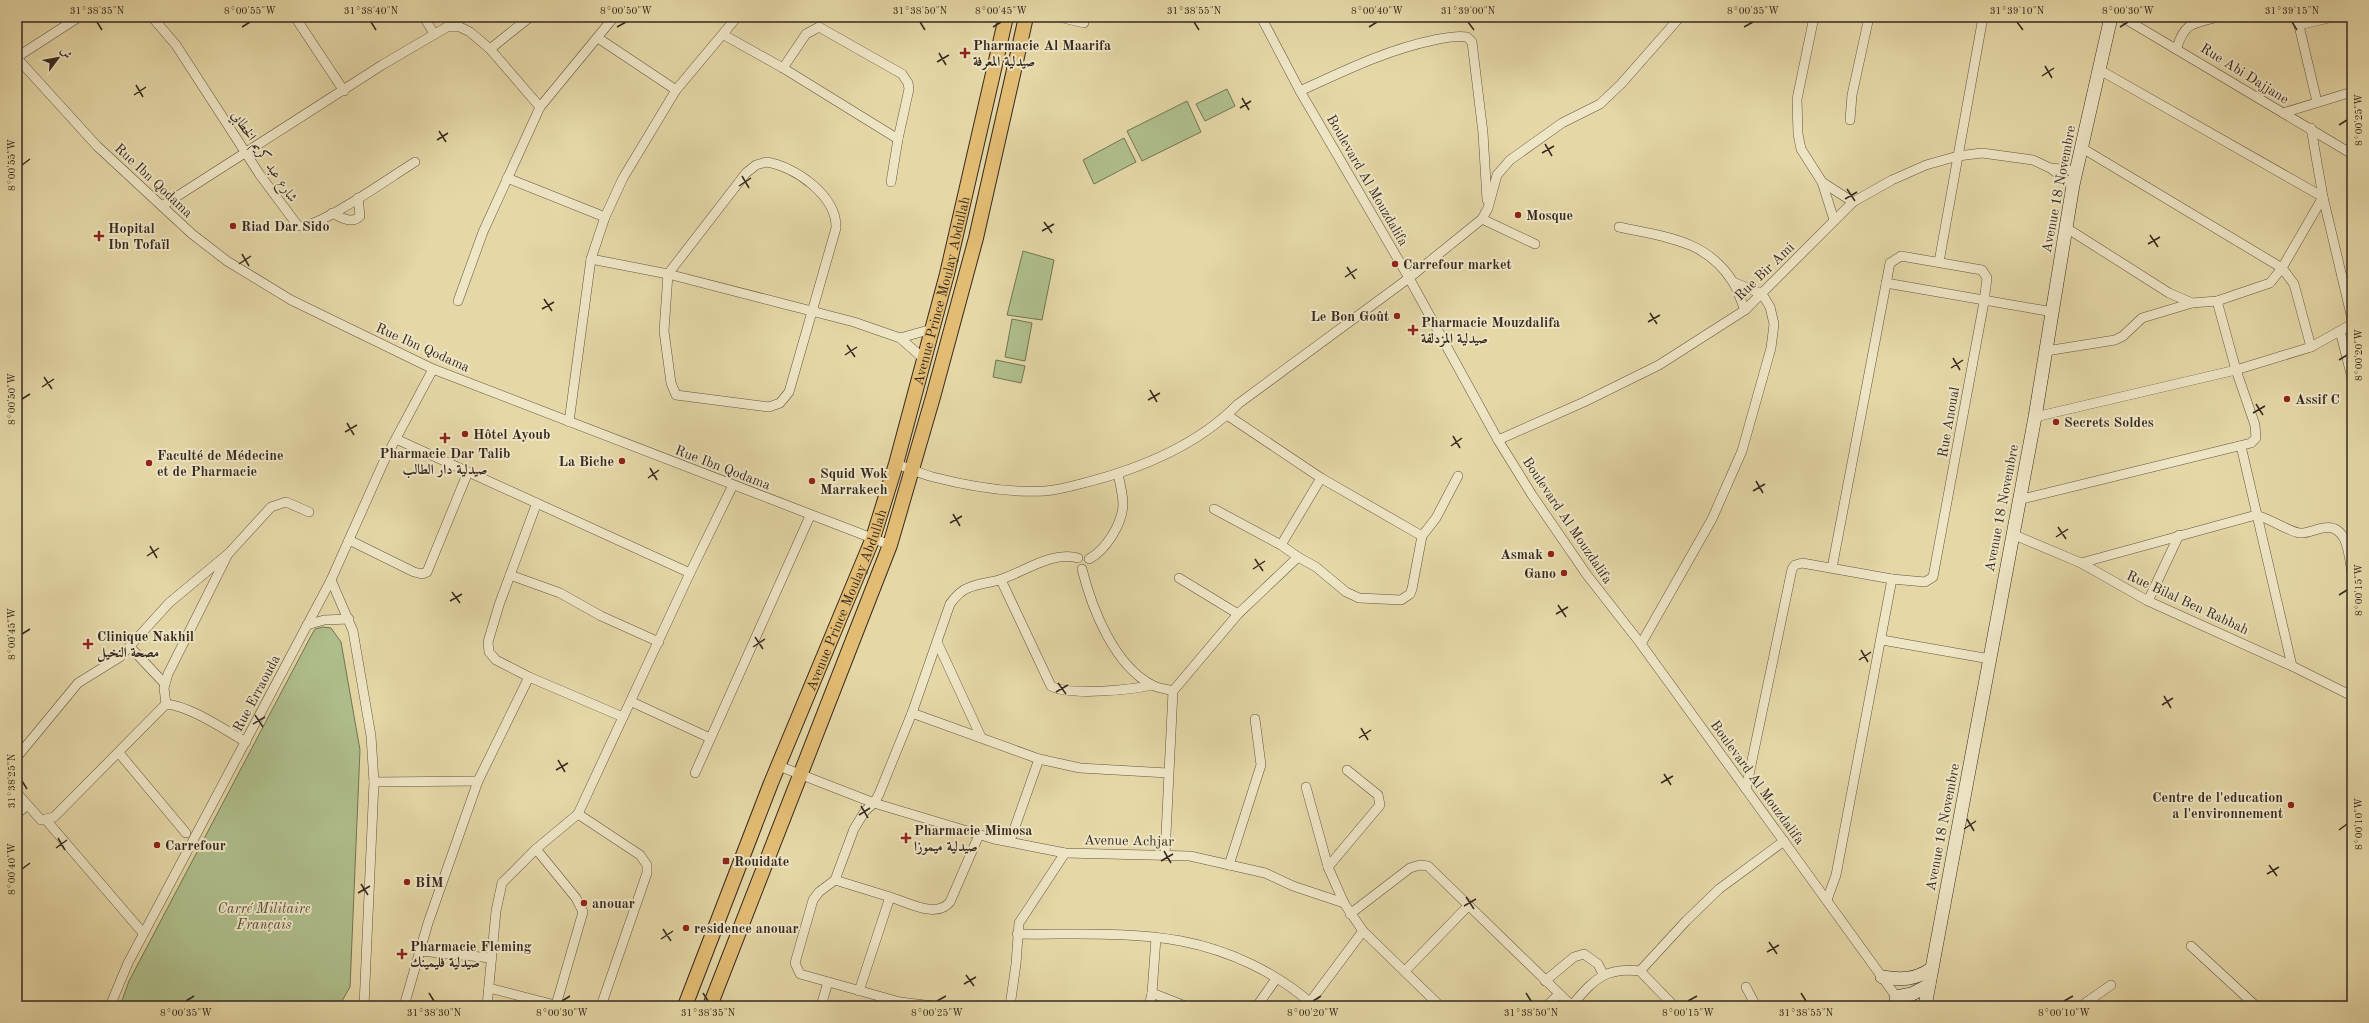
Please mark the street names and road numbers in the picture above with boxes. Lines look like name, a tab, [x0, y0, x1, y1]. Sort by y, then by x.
street label: Rue Abi Dajjane	[2198, 41, 2291, 107]
street label: شارع عبد كريم الخطابي	[224, 108, 301, 208]
street label: Boulevard Al Mouzdalifa	[1324, 112, 1411, 249]
street label: Avenue 18 Novembre	[2040, 124, 2078, 254]
street label: Rue Ibn Qodama	[112, 141, 195, 220]
street label: Avenue Prince Moulay Abdullah	[911, 195, 973, 387]
street label: Rue Bir Ami	[1732, 240, 1797, 303]
street label: Rue Ibn Qodama	[374, 321, 472, 375]
street label: Rue Anoual	[1936, 386, 1962, 458]
street label: Rue Ibn Qodama	[673, 443, 772, 493]
street label: Avenue 18 Novembre	[1983, 443, 2021, 573]
street label: Boulevard Al Mouzdalifa	[1520, 455, 1615, 586]
street label: Avenue Prince Moulay Abdullah	[804, 507, 890, 693]
street label: Rue Bilal Ben Rabbah	[2124, 568, 2251, 638]
street label: Rue Erraouda	[231, 653, 283, 734]
street label: Boulevard Al Mouzdalifa	[1708, 718, 1807, 847]
street label: Avenue 18 Novembre	[1924, 762, 1962, 892]
street label: Avenue Achjar	[1084, 833, 1174, 849]

